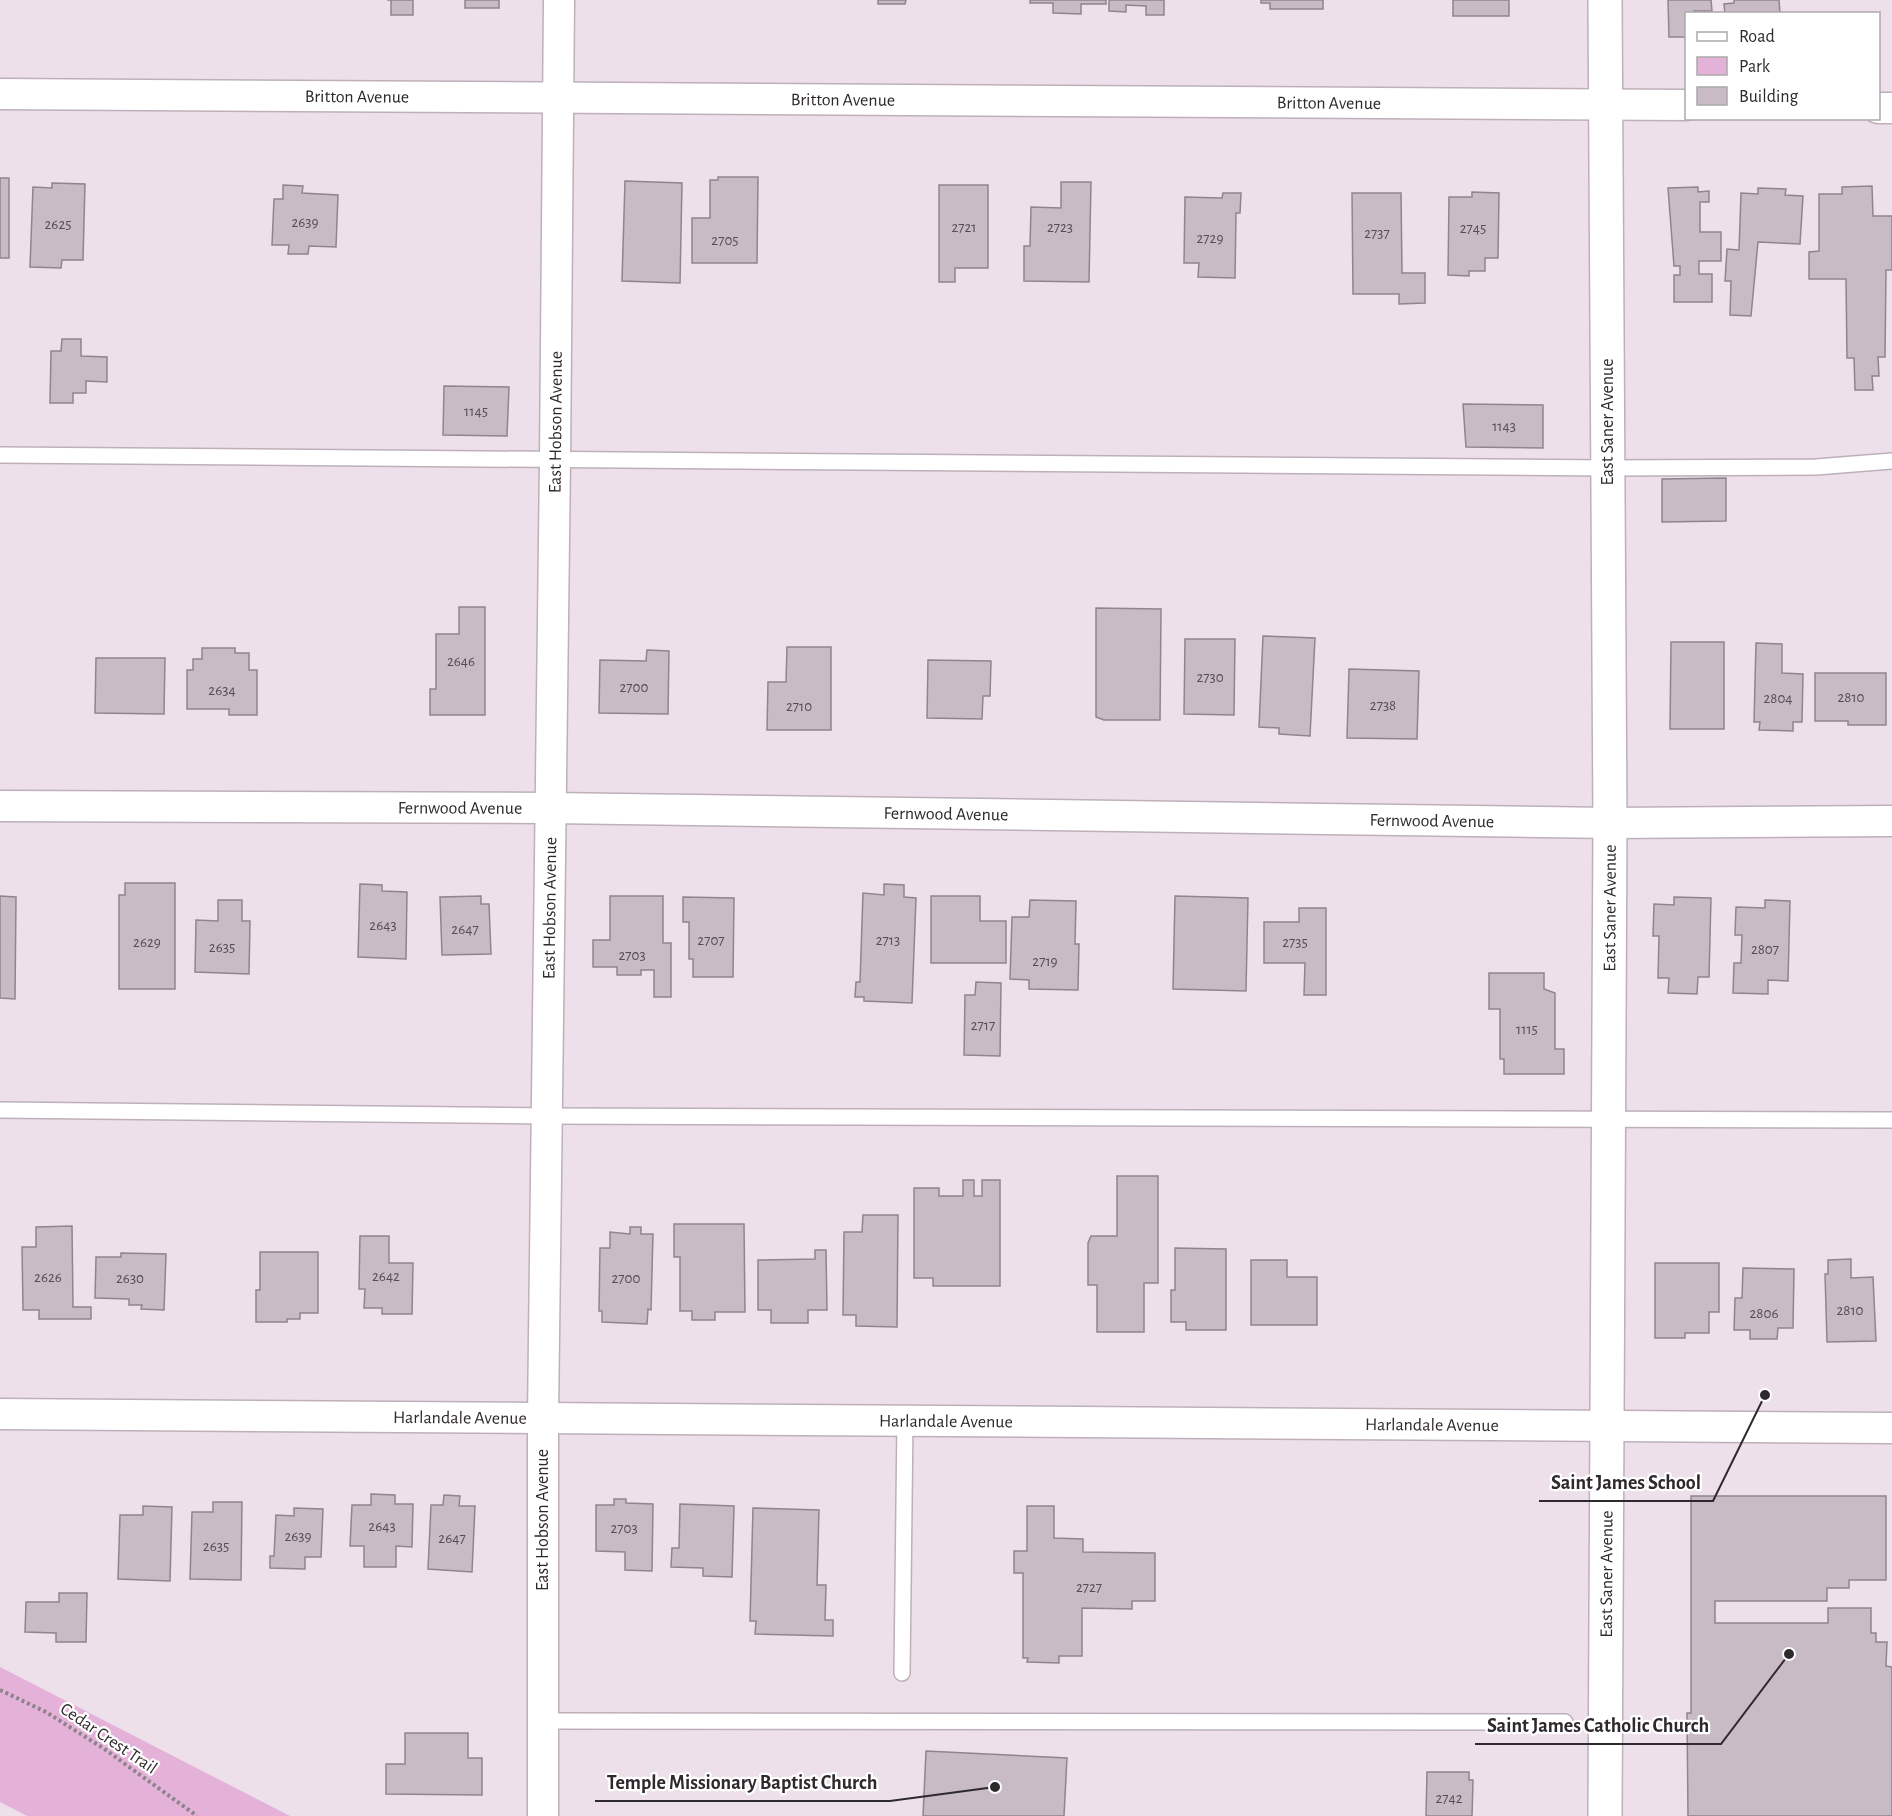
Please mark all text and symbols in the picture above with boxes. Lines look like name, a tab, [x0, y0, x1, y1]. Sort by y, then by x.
legend	[1685, 12, 1880, 120]
text: Road	[1739, 28, 1775, 46]
text: Park	[1739, 58, 1771, 76]
street label: Britton Avenue	[305, 88, 409, 107]
text: Building	[1739, 88, 1799, 106]
street label: Britton Avenue	[791, 91, 895, 110]
street label: Britton Avenue	[1277, 94, 1381, 113]
house number: 2639	[291, 215, 319, 230]
house number: 2625	[45, 217, 71, 232]
house number: 2721	[951, 220, 977, 235]
house number: 2723	[1047, 220, 1073, 235]
house number: 2745	[1460, 221, 1486, 236]
house number: 2737	[1364, 226, 1390, 241]
house number: 2729	[1197, 231, 1223, 246]
house number: 2705	[711, 233, 739, 248]
street label: East Hobson Avenue	[547, 351, 566, 493]
street label: East Saner Avenue	[1599, 358, 1617, 486]
house number: 1145	[464, 404, 488, 419]
house number: 1143	[1492, 419, 1516, 434]
house number: 2646	[447, 654, 475, 669]
house number: 2730	[1196, 670, 1224, 685]
house number: 2700	[620, 680, 649, 695]
house number: 2634	[208, 683, 236, 698]
house number: 2810	[1837, 690, 1865, 705]
house number: 2804	[1763, 691, 1793, 706]
house number: 2738	[1370, 698, 1396, 713]
house number: 2710	[786, 699, 812, 714]
street label: Fernwood Avenue	[398, 799, 522, 818]
street label: Fernwood Avenue	[883, 805, 1008, 824]
street label: Fernwood Avenue	[1369, 812, 1494, 831]
street label: East Hobson Avenue	[540, 837, 560, 979]
street label: East Saner Avenue	[1601, 844, 1620, 972]
house number: 2643	[369, 918, 397, 933]
house number: 2647	[451, 922, 479, 937]
house number: 2707	[697, 933, 725, 948]
house number: 2713	[876, 933, 900, 948]
house number: 2629	[133, 935, 161, 950]
house number: 2735	[1282, 935, 1308, 950]
house number: 2635	[209, 940, 235, 955]
house number: 2807	[1751, 942, 1779, 957]
house number: 2703	[618, 948, 646, 963]
house number: 2719	[1032, 954, 1058, 969]
house number: 2717	[971, 1018, 995, 1033]
house number: 1115	[1516, 1022, 1538, 1037]
house number: 2642	[372, 1269, 400, 1284]
house number: 2626	[34, 1270, 62, 1285]
house number: 2630	[116, 1271, 144, 1286]
house number: 2700	[612, 1271, 641, 1286]
house number: 2810	[1836, 1303, 1864, 1318]
house number: 2806	[1750, 1306, 1778, 1321]
street label: Harlandale Avenue	[393, 1409, 527, 1428]
street label: Harlandale Avenue	[879, 1413, 1013, 1431]
street label: Harlandale Avenue	[1365, 1416, 1499, 1435]
street label: East Hobson Avenue	[534, 1449, 552, 1591]
callout: Saint James School	[1539, 1463, 1713, 1501]
text: Saint James School	[1551, 1473, 1701, 1493]
street label: East Saner Avenue	[1598, 1510, 1617, 1638]
house number: 2643	[368, 1519, 396, 1534]
house number: 2703	[610, 1521, 638, 1536]
house number: 2639	[284, 1529, 312, 1544]
house number: 2647	[438, 1531, 466, 1546]
house number: 2635	[203, 1539, 229, 1554]
house number: 2727	[1076, 1580, 1102, 1595]
street label: Cedar Crest Trail	[57, 1700, 160, 1778]
callout: Saint James Catholic Church	[1475, 1706, 1721, 1744]
text: Saint James Catholic Church	[1487, 1716, 1709, 1736]
callout: Temple Missionary Baptist Church	[595, 1763, 890, 1801]
text: Temple Missionary Baptist Church	[607, 1773, 877, 1793]
house number: 2742	[1435, 1791, 1463, 1806]

